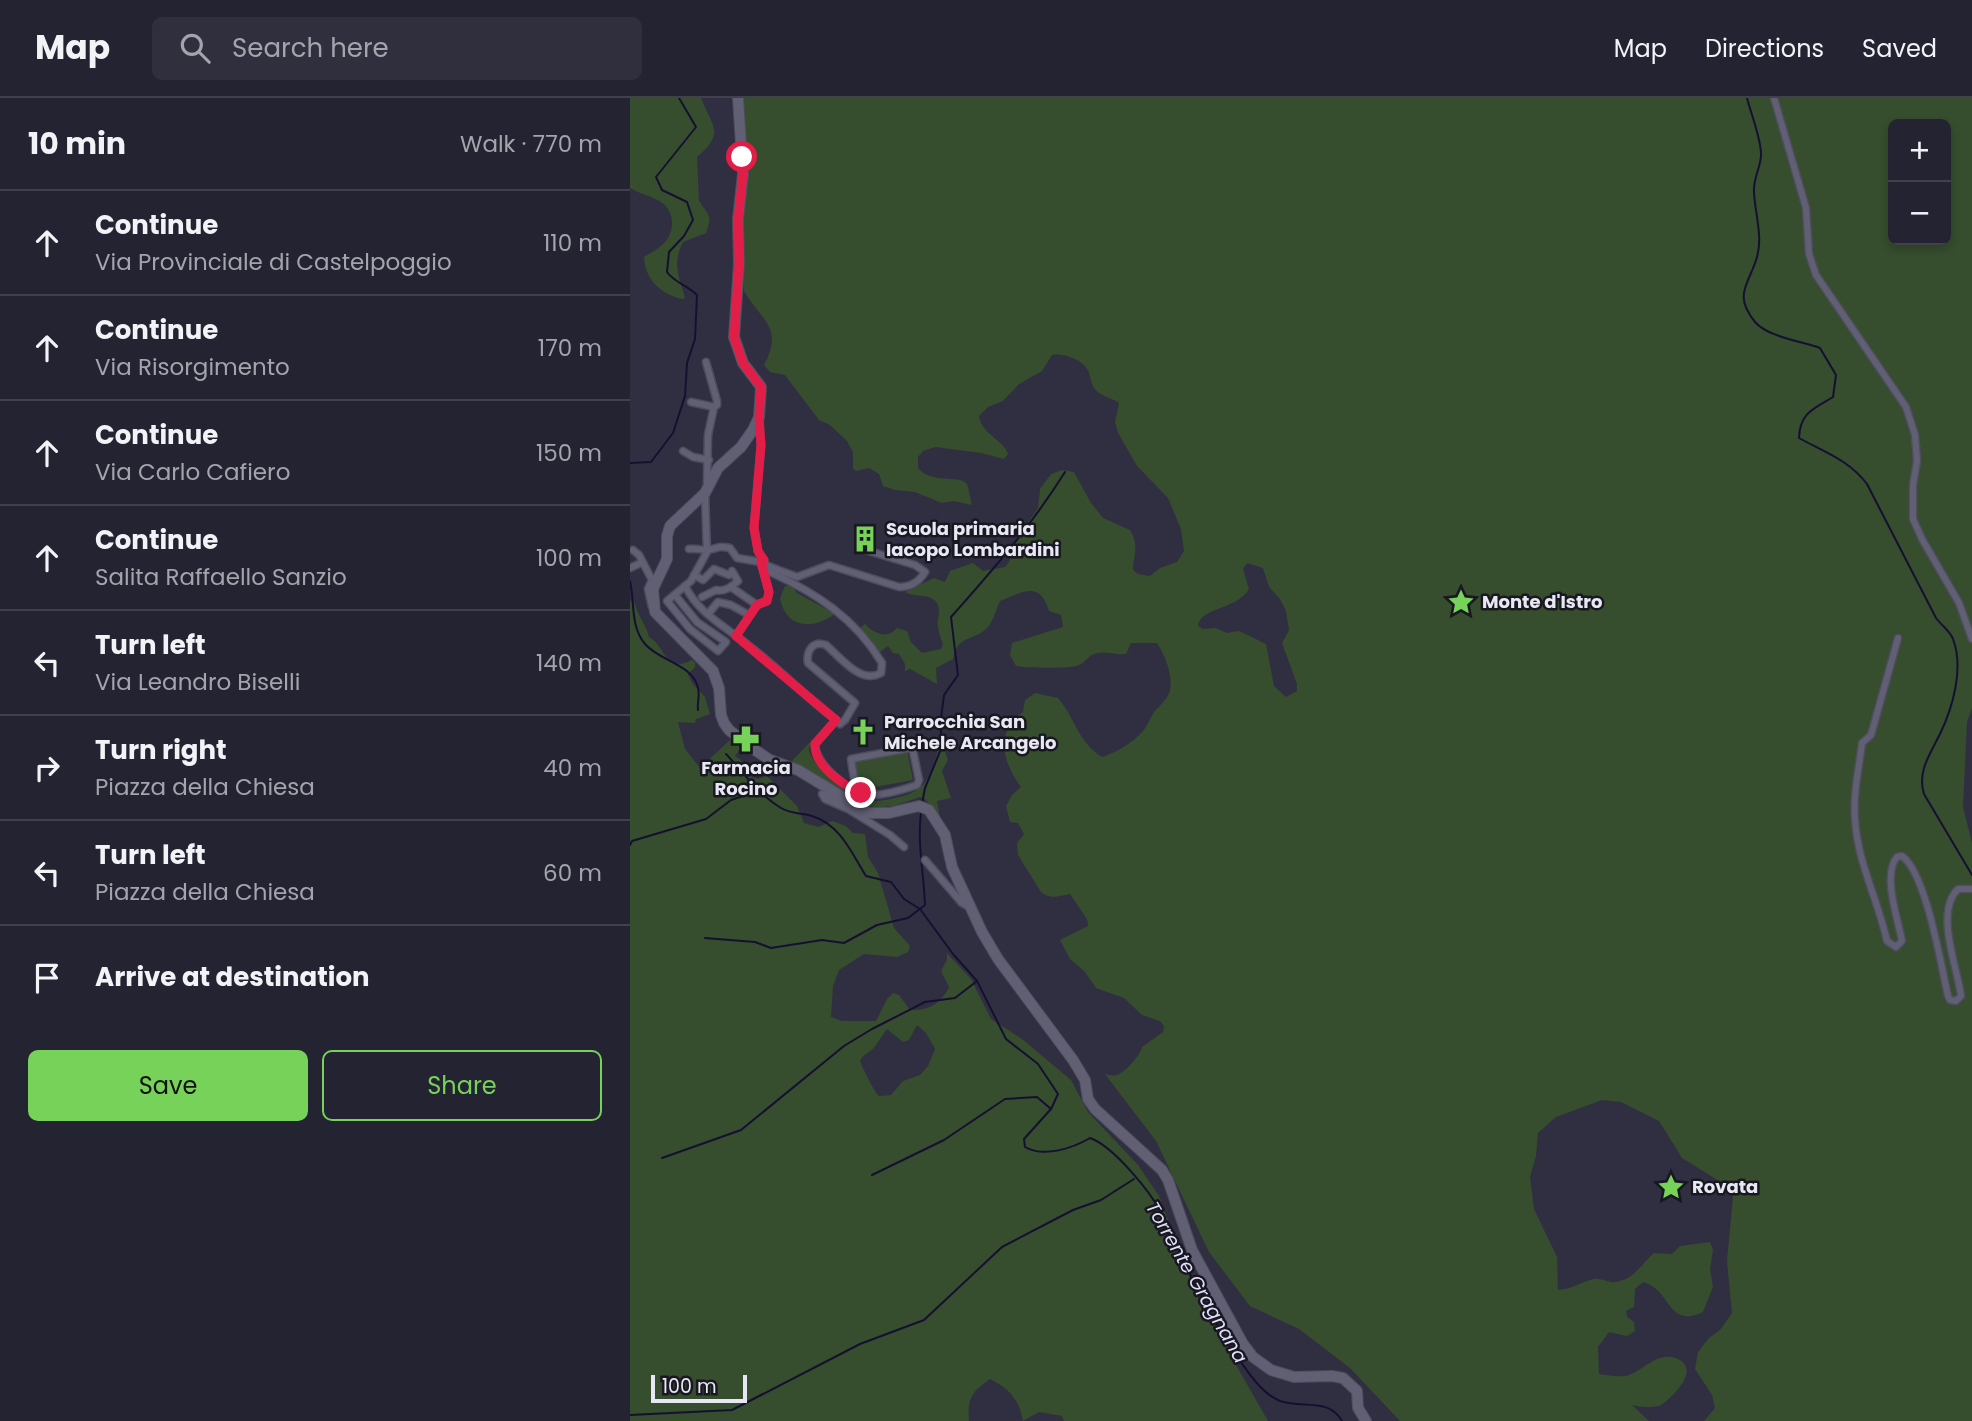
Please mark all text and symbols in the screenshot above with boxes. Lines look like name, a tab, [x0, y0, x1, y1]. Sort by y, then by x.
search box	[152, 17, 642, 80]
text: Map	[35, 24, 110, 71]
icon: search	[176, 29, 214, 67]
text: Search here	[232, 30, 389, 66]
text: Map	[1614, 32, 1667, 65]
text: Directions	[1705, 32, 1824, 65]
text: Saved	[1862, 32, 1937, 65]
map controls	[1888, 119, 1951, 245]
button: +	[1888, 119, 1951, 182]
text: 10 min	[28, 122, 126, 165]
text: Walk · 770 m	[460, 128, 602, 160]
route start	[726, 141, 757, 172]
button: −	[1888, 182, 1951, 245]
text: Continue	[95, 207, 218, 243]
icon: ahead	[28, 224, 66, 262]
text: 110 m	[543, 227, 602, 259]
text: Via Provinciale di Castelpoggio	[95, 246, 452, 278]
text: Continue	[95, 312, 218, 348]
icon: ahead	[28, 329, 66, 367]
text: 170 m	[538, 332, 602, 364]
text: Via Risorgimento	[95, 351, 290, 383]
text: Continue	[95, 417, 218, 453]
icon: ahead	[28, 434, 66, 472]
text: 150 m	[536, 437, 602, 469]
text: Via Carlo Cafiero	[95, 456, 290, 488]
place label: Scuola primaria Iacopo Lombardini	[886, 516, 1060, 562]
text: Continue	[95, 522, 218, 558]
building icon: Scuola primaria Iacopo Lombardini	[850, 524, 880, 554]
icon: ahead	[28, 539, 66, 577]
text: 100 m	[536, 542, 602, 574]
text: Salita Raffaello Sanzio	[95, 561, 347, 593]
place icon: Monte d'Istro	[1446, 587, 1476, 617]
place label: Monte d'Istro	[1482, 589, 1602, 614]
text: Turn left	[95, 627, 206, 663]
icon: left	[28, 644, 66, 682]
text: 140 m	[536, 647, 602, 679]
text: Via Leandro Biselli	[95, 666, 300, 698]
place label: Parrocchia San Michele Arcangelo	[884, 709, 1056, 755]
church icon: Parrocchia San Michele Arcangelo	[848, 717, 878, 747]
pharmacy icon: Farmacia Rocino	[731, 724, 761, 754]
text: Turn right	[95, 732, 227, 768]
icon: right	[28, 749, 66, 787]
text: 40 m	[543, 752, 602, 784]
place label: Farmacia Rocino	[701, 755, 791, 801]
text: Piazza della Chiesa	[95, 771, 315, 803]
route end	[845, 777, 876, 808]
text: Turn left	[95, 837, 206, 873]
icon: left	[28, 854, 66, 892]
text: 60 m	[543, 857, 602, 889]
text: Piazza della Chiesa	[95, 876, 315, 908]
icon: arrive	[28, 959, 66, 997]
text: Arrive at destination	[95, 959, 370, 995]
button: Save	[28, 1050, 308, 1121]
button: Share	[322, 1050, 602, 1121]
place icon: Rovata	[1656, 1172, 1686, 1202]
place label: Rovata	[1692, 1174, 1758, 1199]
water label: Torrente Gragnana	[1139, 1196, 1254, 1368]
scale bar	[651, 1372, 747, 1404]
text: 100 m	[662, 1373, 717, 1400]

